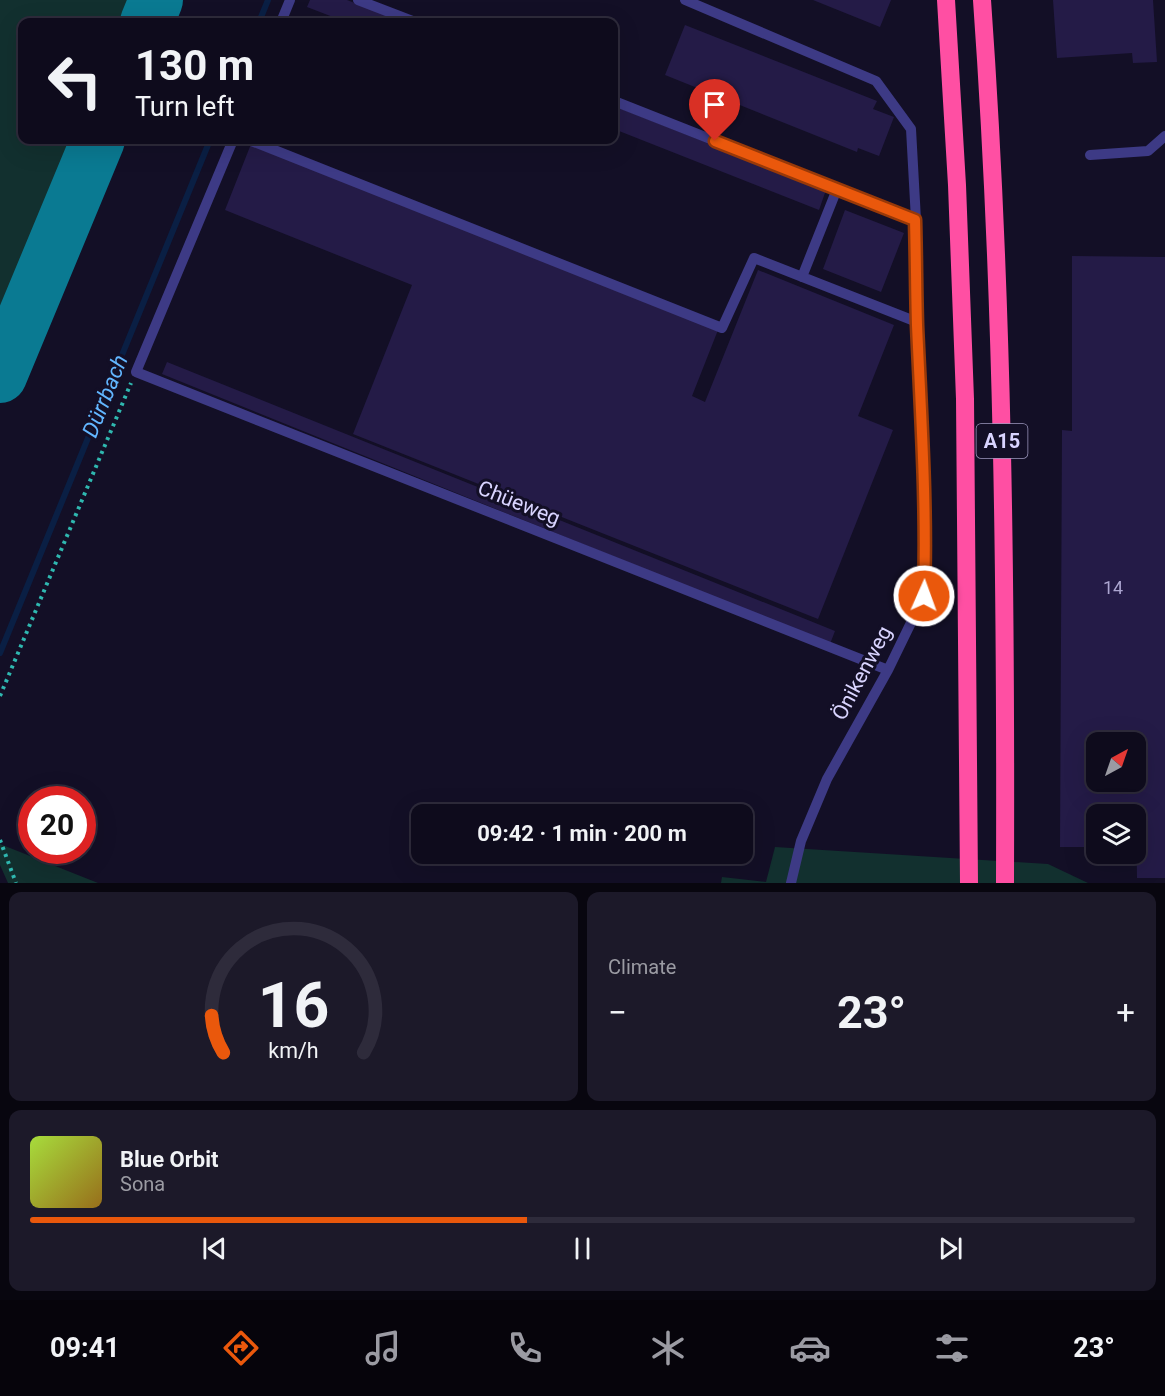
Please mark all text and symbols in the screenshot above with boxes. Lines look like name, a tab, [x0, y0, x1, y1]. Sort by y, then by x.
text: 130 m	[135, 41, 254, 90]
icon: left	[36, 42, 114, 120]
pin	[689, 79, 740, 141]
icon: arrive	[698, 88, 731, 121]
text: Turn left	[135, 91, 235, 123]
water label: Dürrbach	[77, 351, 133, 441]
road number: A15	[976, 424, 1028, 458]
street label: Chüeweg	[474, 476, 564, 530]
position arrow	[892, 564, 956, 628]
house number: 14	[1103, 577, 1123, 598]
street label: Önikenweg	[827, 622, 897, 724]
north arrow	[1086, 732, 1146, 792]
map controls	[1086, 732, 1146, 864]
speed limit sign: 20	[18, 786, 96, 864]
button: layers	[1086, 804, 1146, 864]
text: 09:42 · 1 min · 200 m	[477, 821, 687, 846]
text: Climate	[608, 955, 676, 979]
text: 16	[258, 969, 329, 1042]
text: 23°	[837, 986, 906, 1039]
text: −	[608, 993, 627, 1032]
text: +	[1116, 993, 1135, 1032]
text: km/h	[268, 1039, 319, 1064]
text: Blue Orbit	[120, 1147, 218, 1172]
text: Sona	[120, 1172, 165, 1196]
icon: previous	[198, 1232, 231, 1265]
icon: pause	[566, 1232, 599, 1265]
icon: next	[934, 1232, 967, 1265]
icon: directions	[220, 1327, 262, 1369]
icon: music	[362, 1327, 404, 1369]
icon: phone	[504, 1327, 546, 1369]
icon: climate	[647, 1327, 689, 1369]
icon: car	[789, 1327, 831, 1369]
icon: filters	[931, 1327, 973, 1369]
text: 09:41	[50, 1332, 120, 1364]
text: 23°	[1073, 1332, 1115, 1364]

